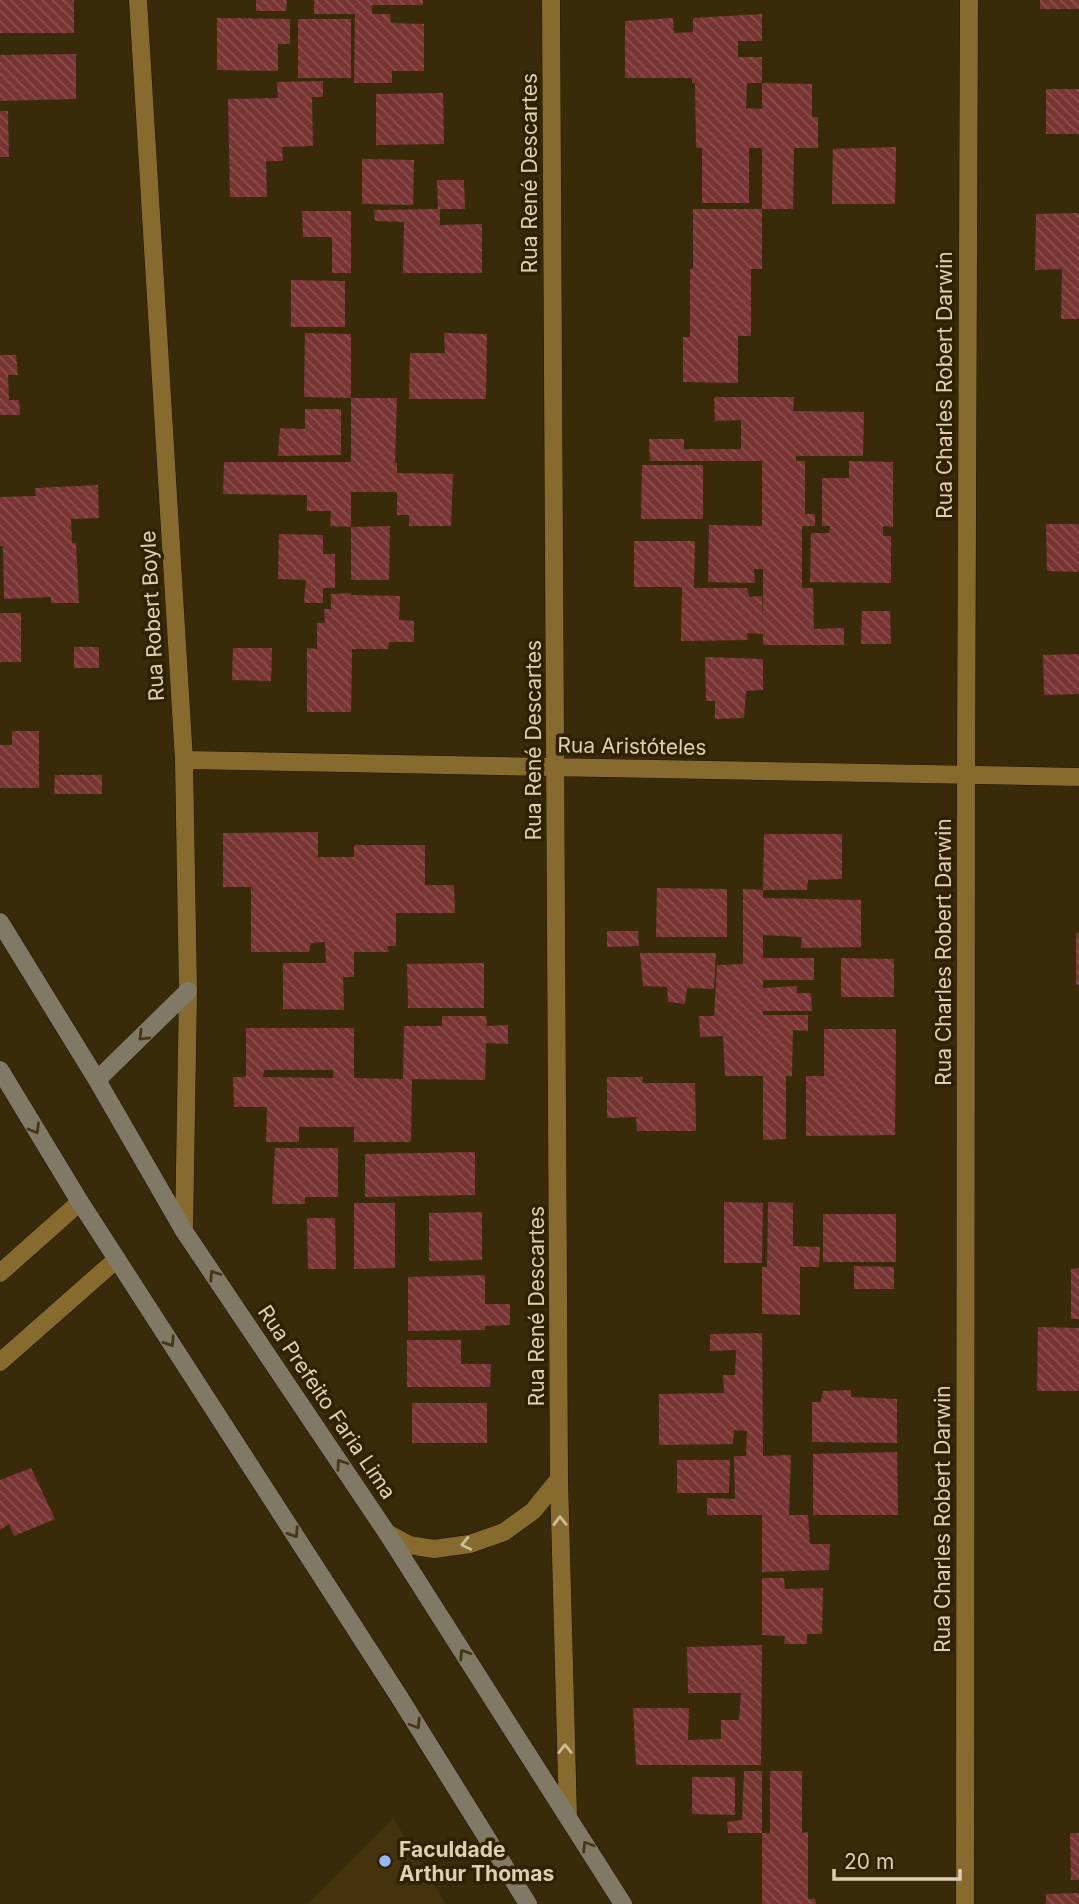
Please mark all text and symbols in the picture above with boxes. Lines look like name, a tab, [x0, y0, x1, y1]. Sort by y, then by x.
street label: Rua René Descartes	[517, 73, 542, 273]
street label: Rua Charles Robert Darwin	[932, 251, 957, 519]
street label: Rua Robert Boyle	[135, 530, 169, 702]
street label: Rua René Descartes	[521, 640, 546, 840]
street label: Rua Aristóteles	[557, 732, 707, 760]
street label: Rua Charles Robert Darwin	[931, 818, 956, 1086]
one-way arrow	[138, 1027, 151, 1040]
one-way arrow	[27, 1121, 40, 1134]
street label: Rua René Descartes	[524, 1206, 549, 1406]
one-way arrow	[210, 1270, 222, 1283]
street label: Rua Prefeito Faria Lima	[253, 1300, 401, 1504]
one-way arrow	[162, 1334, 175, 1347]
street label: Rua Charles Robert Darwin	[930, 1385, 955, 1653]
one-way arrow	[336, 1458, 349, 1471]
one-way arrow	[552, 1515, 568, 1526]
one-way arrow	[285, 1525, 298, 1538]
one-way arrow	[460, 1535, 472, 1550]
one-way arrow	[460, 1649, 473, 1662]
one-way arrow	[408, 1717, 421, 1730]
one-way arrow	[557, 1743, 573, 1753]
place label: Faculdade Arthur Thomas	[399, 1837, 554, 1886]
scale bar	[834, 1838, 960, 1882]
one-way arrow	[582, 1841, 595, 1854]
text: 20 m	[844, 1849, 894, 1874]
marker: Faculdade Arthur Thomas	[377, 1853, 393, 1869]

